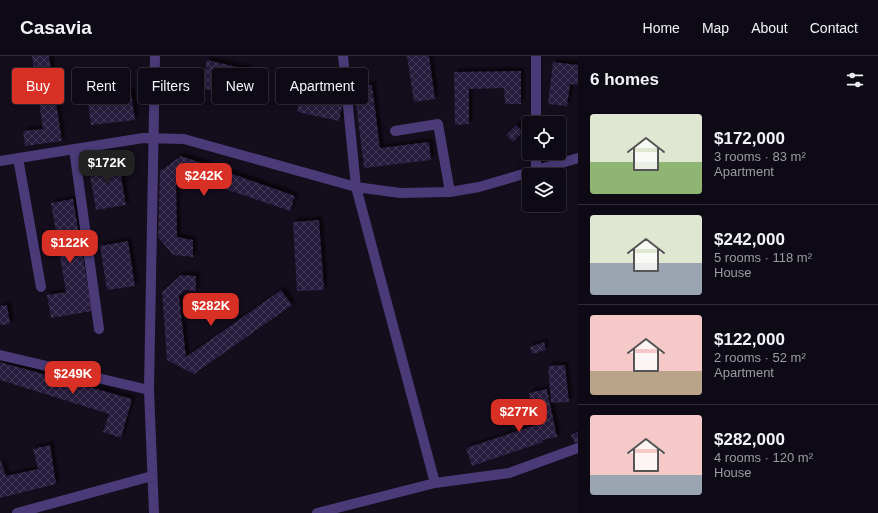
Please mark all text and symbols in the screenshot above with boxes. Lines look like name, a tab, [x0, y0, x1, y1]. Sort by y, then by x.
text: Casavia	[20, 17, 92, 38]
text: Home	[643, 20, 680, 36]
text: Map	[702, 20, 729, 36]
text: About	[751, 20, 788, 36]
text: Contact	[810, 20, 858, 36]
chip: Buy	[12, 68, 64, 104]
chip: Rent	[72, 68, 130, 104]
chip: Filters	[138, 68, 204, 104]
chip: New	[212, 68, 268, 104]
chip: Apartment	[276, 68, 368, 104]
icon: filters	[844, 69, 866, 91]
text: 6 homes	[590, 70, 659, 89]
map controls	[522, 116, 566, 212]
button: locate	[522, 116, 566, 160]
text: $172,000	[714, 129, 785, 148]
icon: home	[622, 130, 670, 178]
text: 3 rooms · 83 m²	[714, 149, 806, 164]
pin: $172K	[79, 150, 135, 184]
text: $172K	[88, 155, 126, 170]
pin: $242K	[176, 163, 232, 197]
text: Apartment	[714, 164, 774, 179]
text: $242K	[185, 168, 223, 183]
button: layers	[522, 168, 566, 212]
pin: $122K	[42, 230, 98, 264]
text: $242,000	[714, 230, 785, 249]
icon: home	[622, 231, 670, 279]
text: $122K	[51, 235, 89, 250]
text: 5 rooms · 118 m²	[714, 250, 812, 265]
text: House	[714, 265, 752, 280]
pin: $282K	[183, 293, 239, 327]
text: $282K	[192, 298, 230, 313]
text: $122,000	[714, 330, 785, 349]
icon: home	[622, 331, 670, 379]
text: 2 rooms · 52 m²	[714, 350, 806, 365]
pin: $249K	[45, 361, 101, 395]
text: Apartment	[714, 365, 774, 380]
text: $249K	[54, 366, 92, 381]
pin: $277K	[491, 399, 547, 433]
text: $277K	[500, 404, 538, 419]
text: $282,000	[714, 430, 785, 449]
icon: home	[622, 431, 670, 479]
text: 4 rooms · 120 m²	[714, 450, 813, 465]
text: House	[714, 465, 752, 480]

